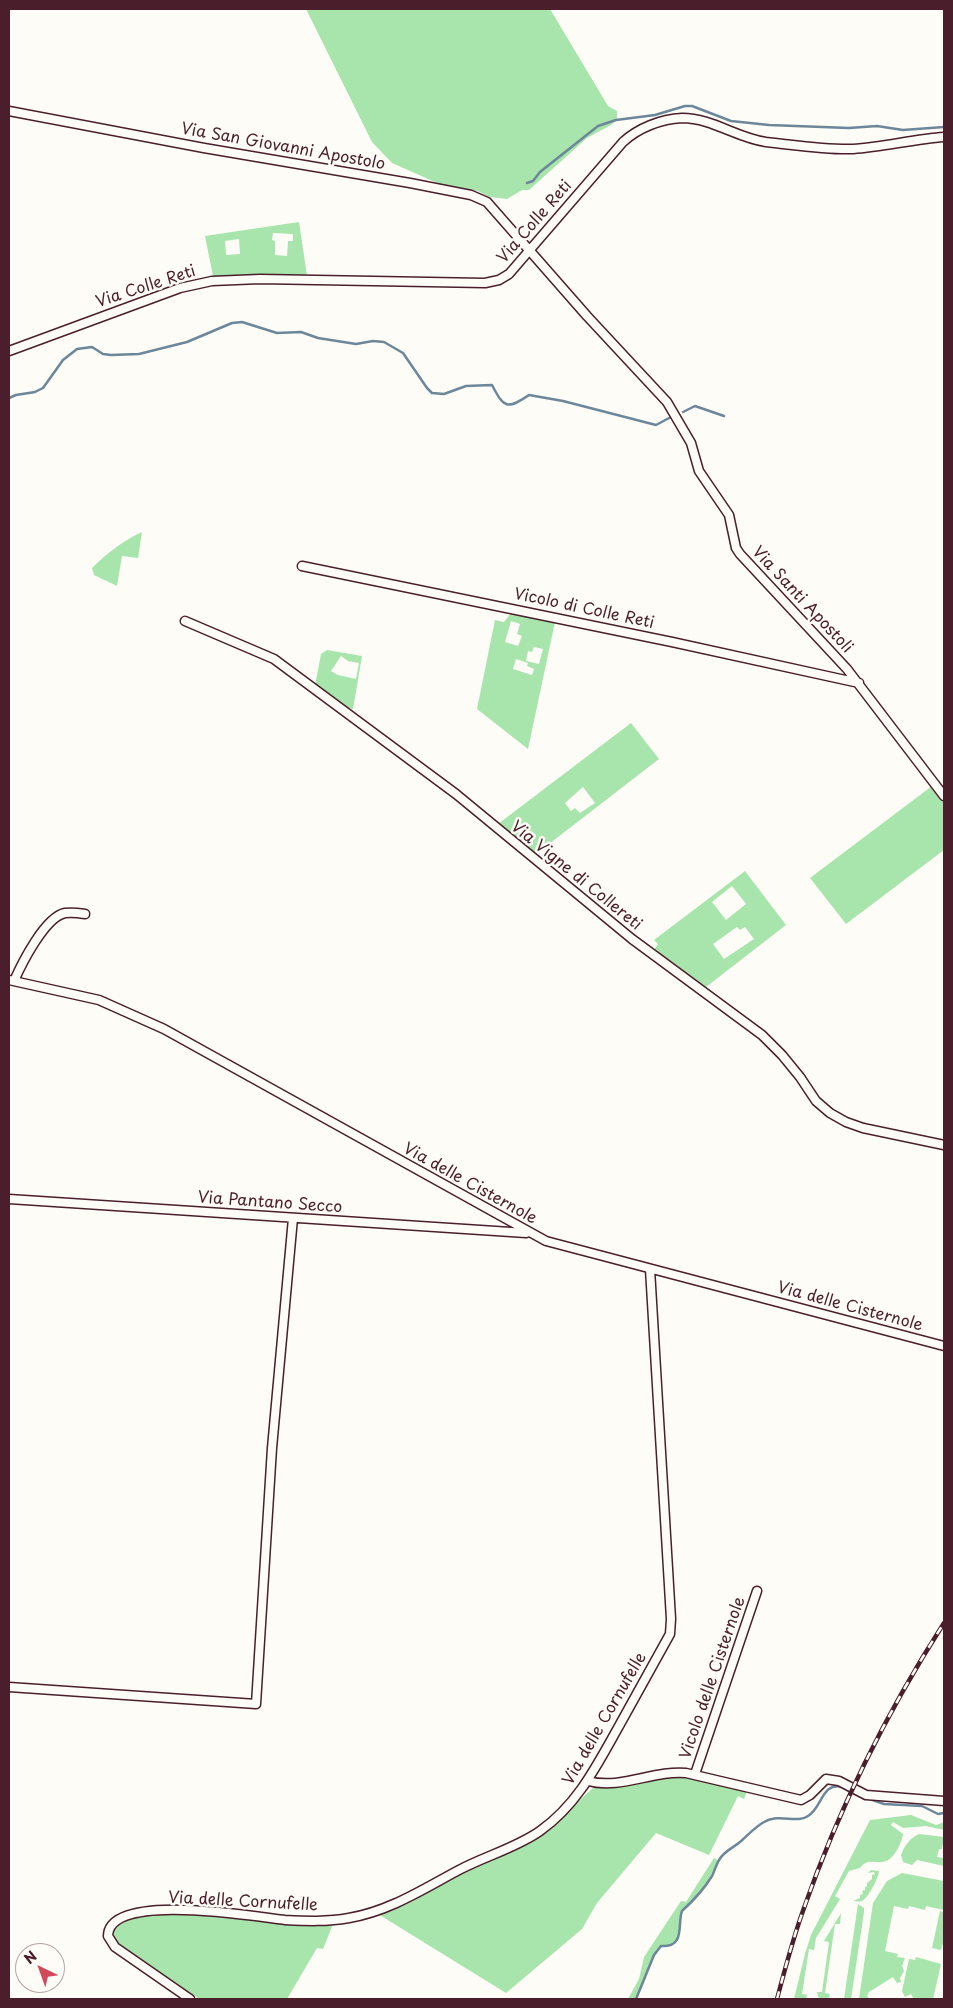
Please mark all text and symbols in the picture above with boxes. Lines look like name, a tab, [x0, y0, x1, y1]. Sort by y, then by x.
street label: Via San Giovanni Apostolo	[180, 120, 386, 174]
street label: Via Colle Reti	[494, 177, 576, 267]
street label: Via Colle Reti	[94, 262, 198, 312]
street label: Via Santi Apostoli	[748, 543, 856, 657]
street label: Vicolo di Colle Reti	[512, 585, 656, 633]
street label: Via Vigne di Collereti	[507, 817, 645, 935]
street label: Via delle Cisternole	[400, 1139, 540, 1229]
street label: Via Pantano Secco	[197, 1188, 343, 1218]
street label: Via delle Cisternole	[775, 1278, 925, 1336]
street label: Vicolo delle Cisternole	[676, 1594, 750, 1762]
street label: Via delle Cornufelle	[559, 1649, 651, 1789]
street label: Via delle Cornufelle	[168, 1888, 318, 1916]
north arrow	[15, 1943, 65, 1993]
text: N	[19, 1946, 41, 1969]

